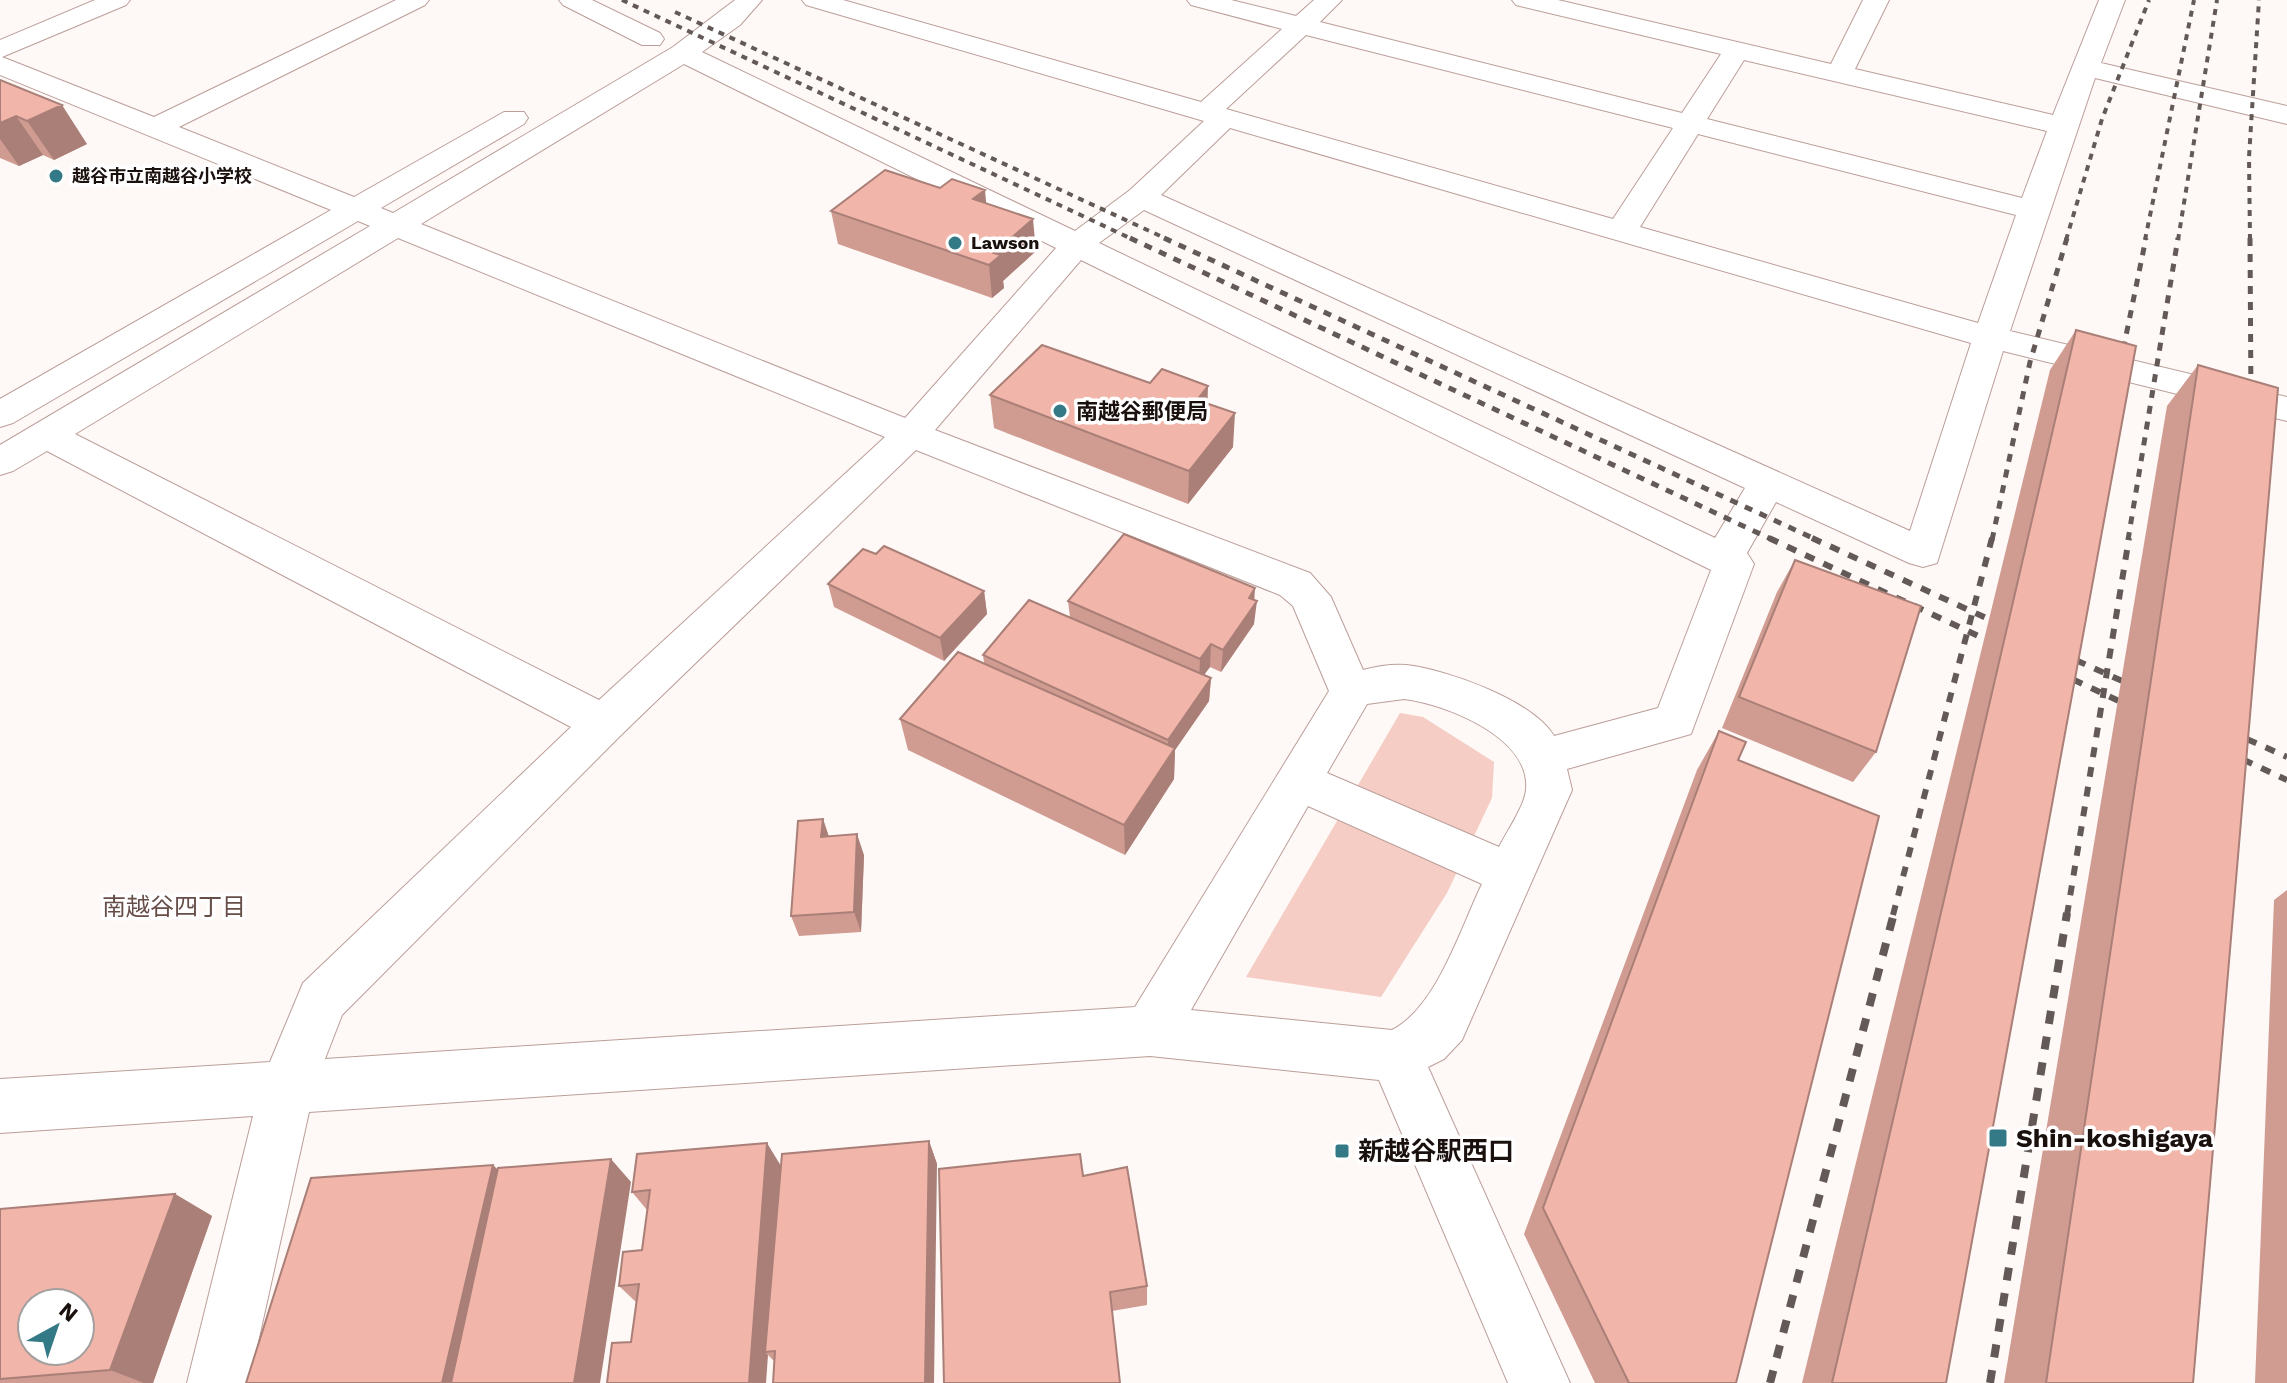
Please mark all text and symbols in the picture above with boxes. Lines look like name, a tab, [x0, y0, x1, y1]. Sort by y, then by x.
place label: 越谷市立南越谷小学校	[72, 165, 252, 186]
marker: 越谷市立南越谷小学校	[47, 167, 65, 185]
place label: Lawson	[971, 232, 1040, 253]
marker: Lawson	[946, 234, 964, 252]
place label: 南越谷郵便局	[1076, 399, 1208, 424]
marker: 南越谷郵便局	[1051, 402, 1069, 420]
district label: 南越谷四丁目	[102, 893, 246, 921]
place label: Shin-koshigaya	[2016, 1123, 2213, 1153]
marker: Shin-koshigaya	[1987, 1127, 2009, 1149]
place label: 新越谷駅西口	[1358, 1136, 1514, 1166]
marker: 新越谷駅西口	[1333, 1142, 1351, 1160]
north arrow	[16, 1287, 96, 1367]
text: N	[54, 1297, 83, 1327]

